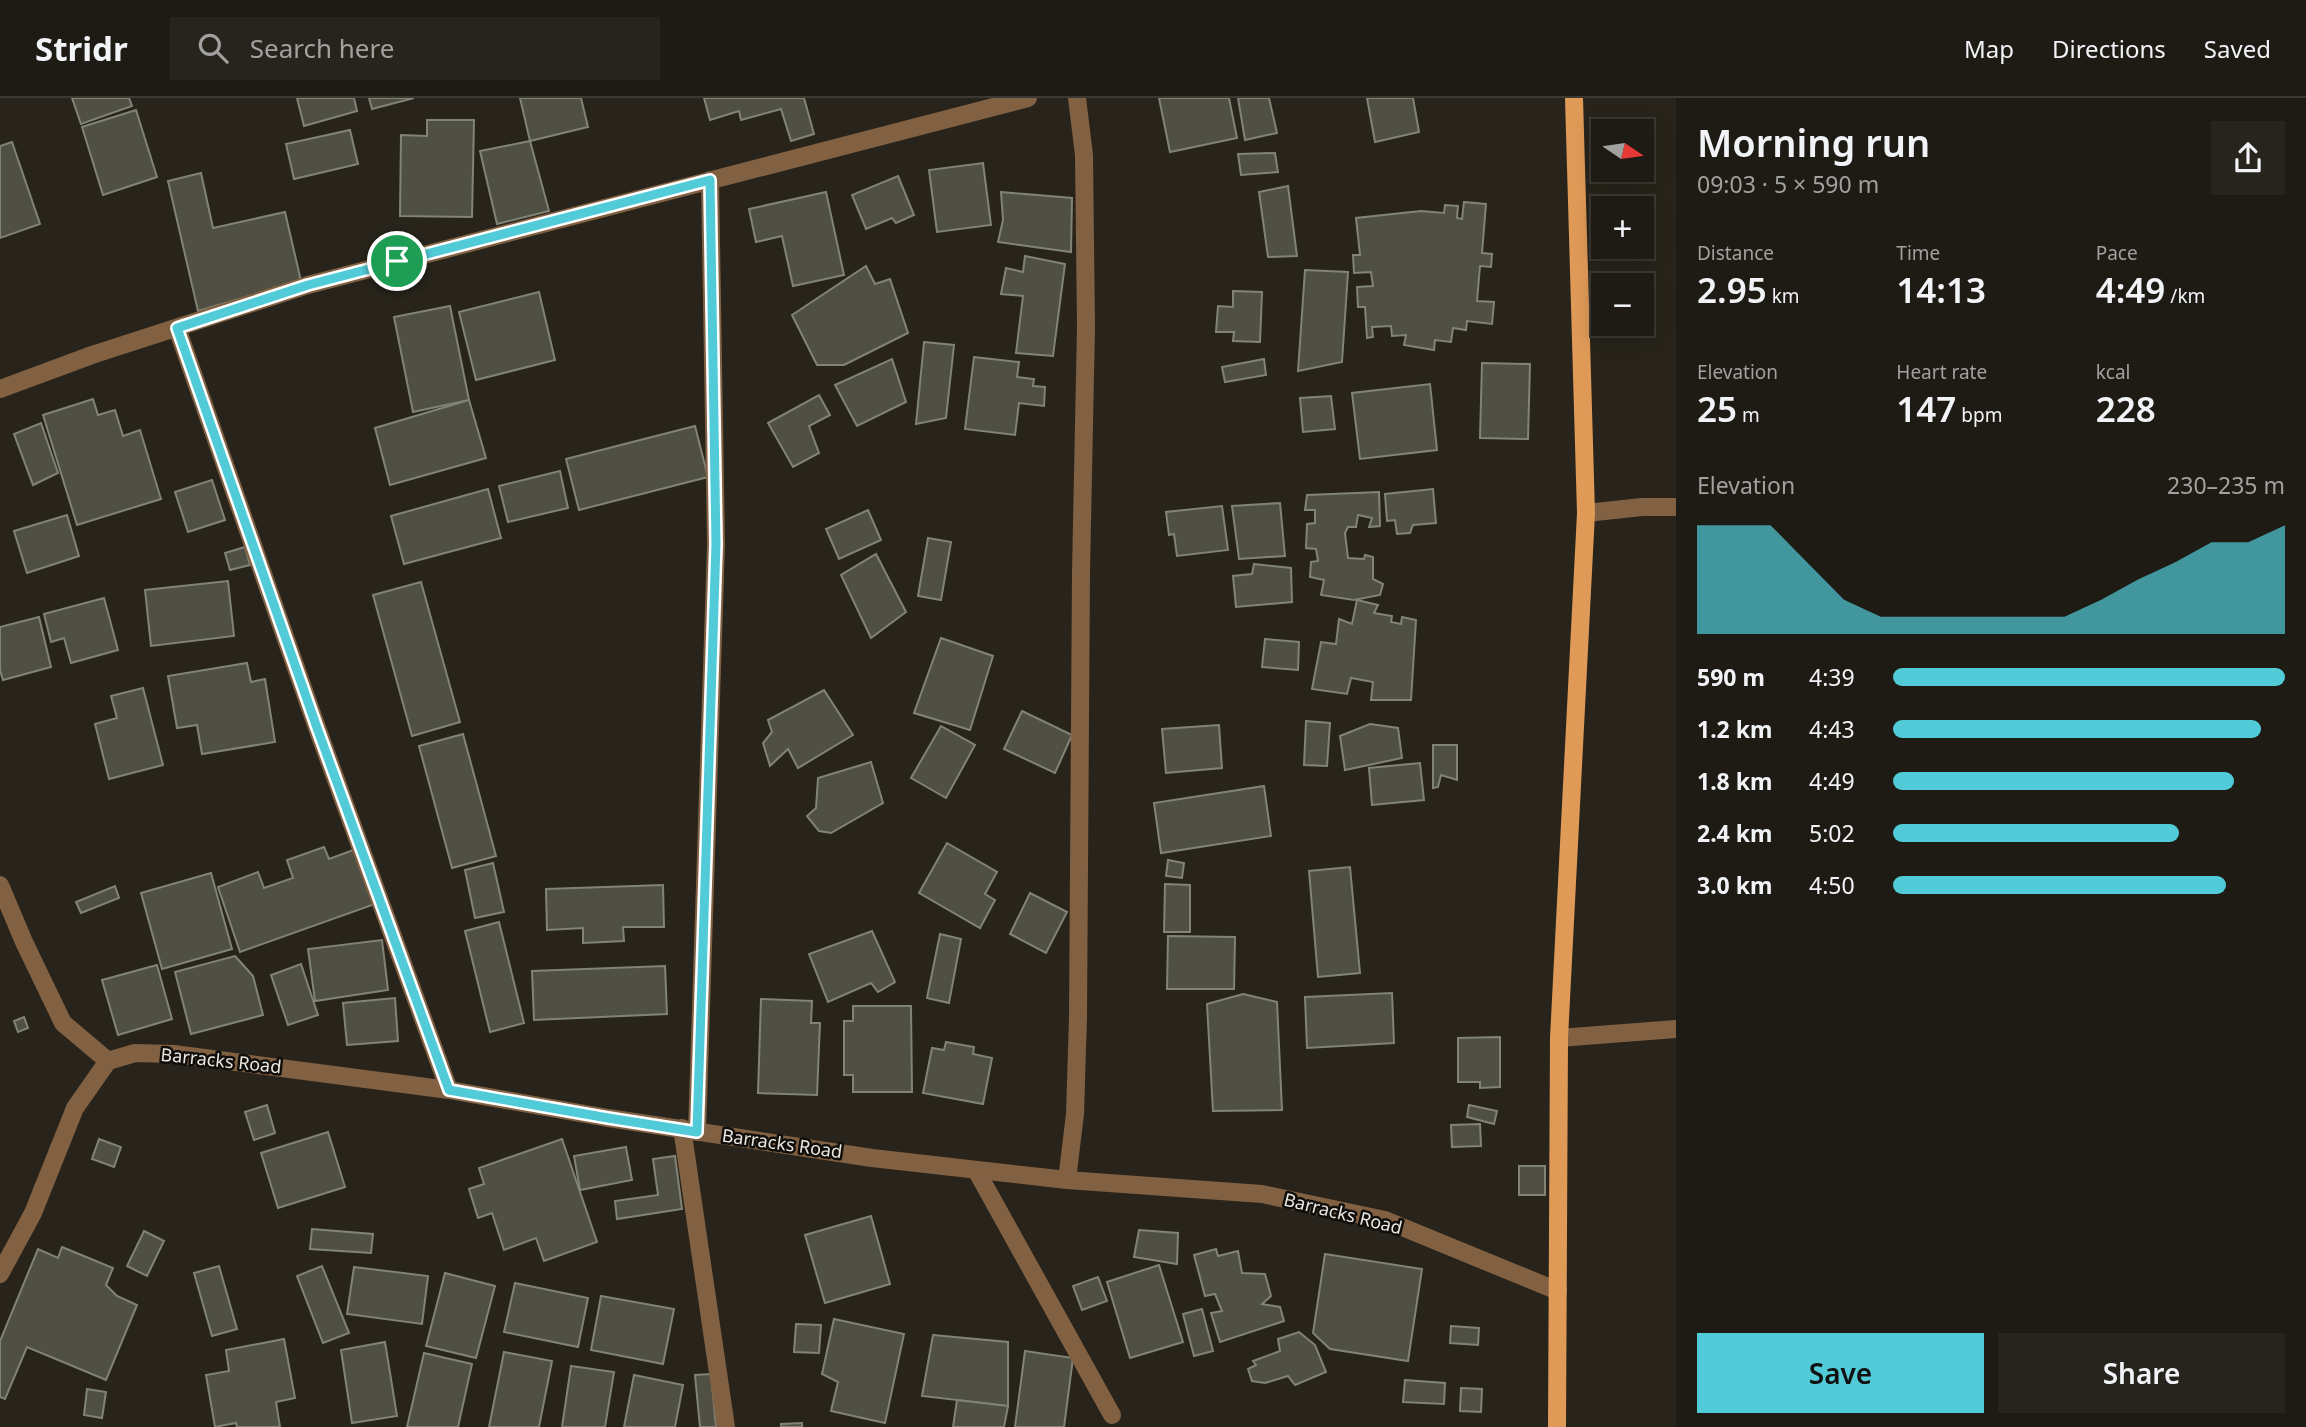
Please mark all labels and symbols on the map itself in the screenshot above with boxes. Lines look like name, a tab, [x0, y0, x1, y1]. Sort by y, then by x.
north arrow	[1591, 119, 1654, 182]
pin	[367, 231, 427, 291]
street label: Barracks Road	[160, 1042, 283, 1078]
street label: Barracks Road	[720, 1123, 844, 1163]
street label: Barracks Road	[1282, 1187, 1405, 1239]

